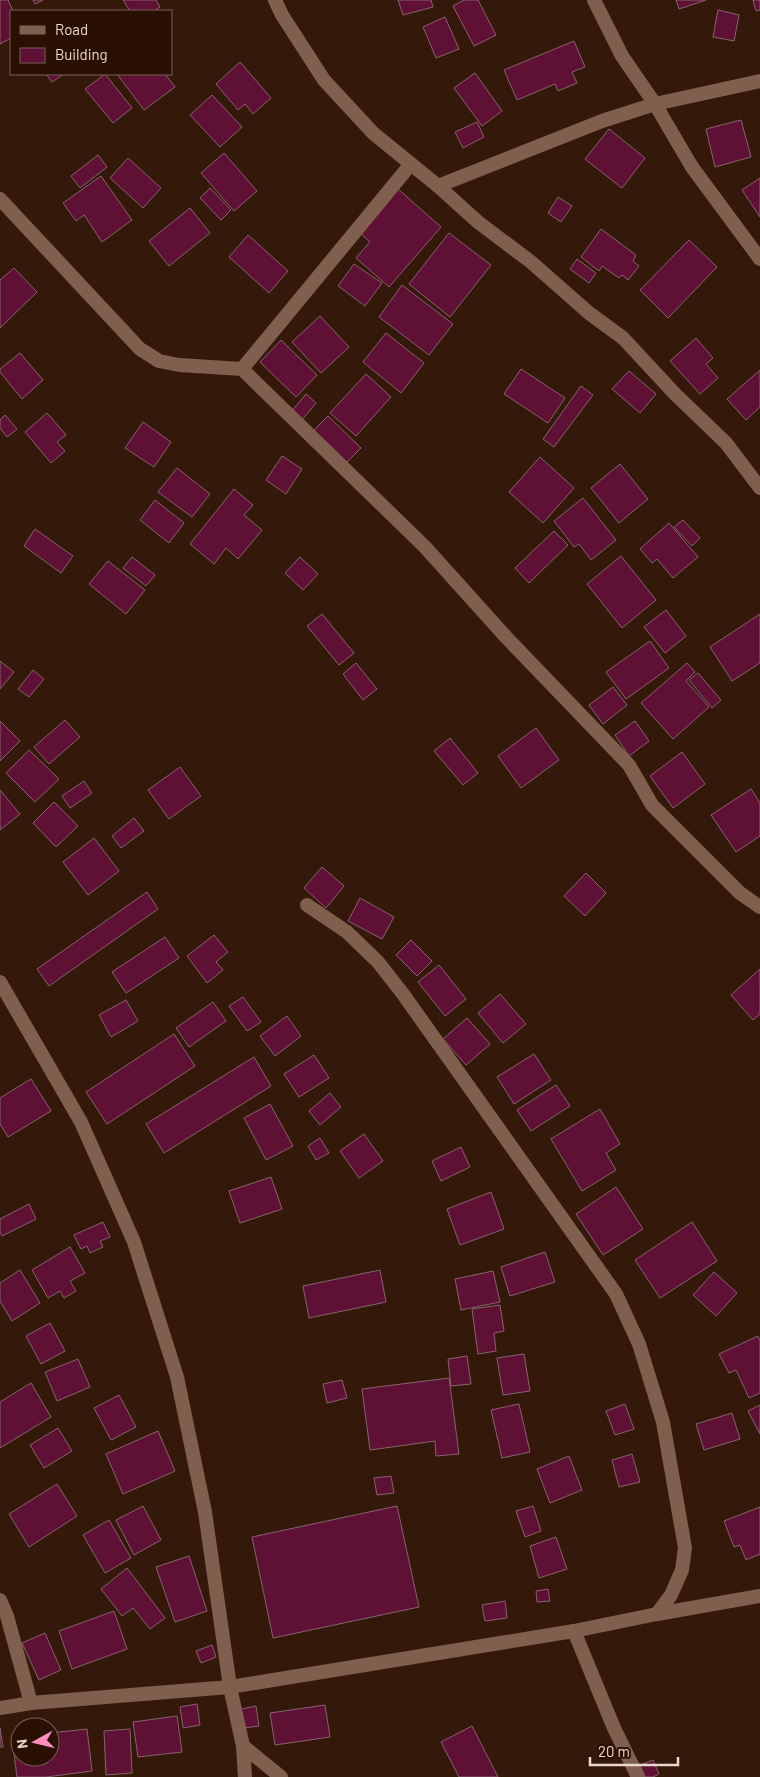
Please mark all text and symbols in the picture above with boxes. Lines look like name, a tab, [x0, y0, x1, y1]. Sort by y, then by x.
legend	[10, 10, 172, 75]
text: Road	[55, 20, 88, 38]
text: Building	[55, 45, 108, 63]
north arrow	[10, 1717, 60, 1767]
scale bar	[590, 1734, 678, 1766]
text: N	[13, 1738, 31, 1750]
text: 20 m	[598, 1742, 630, 1760]

